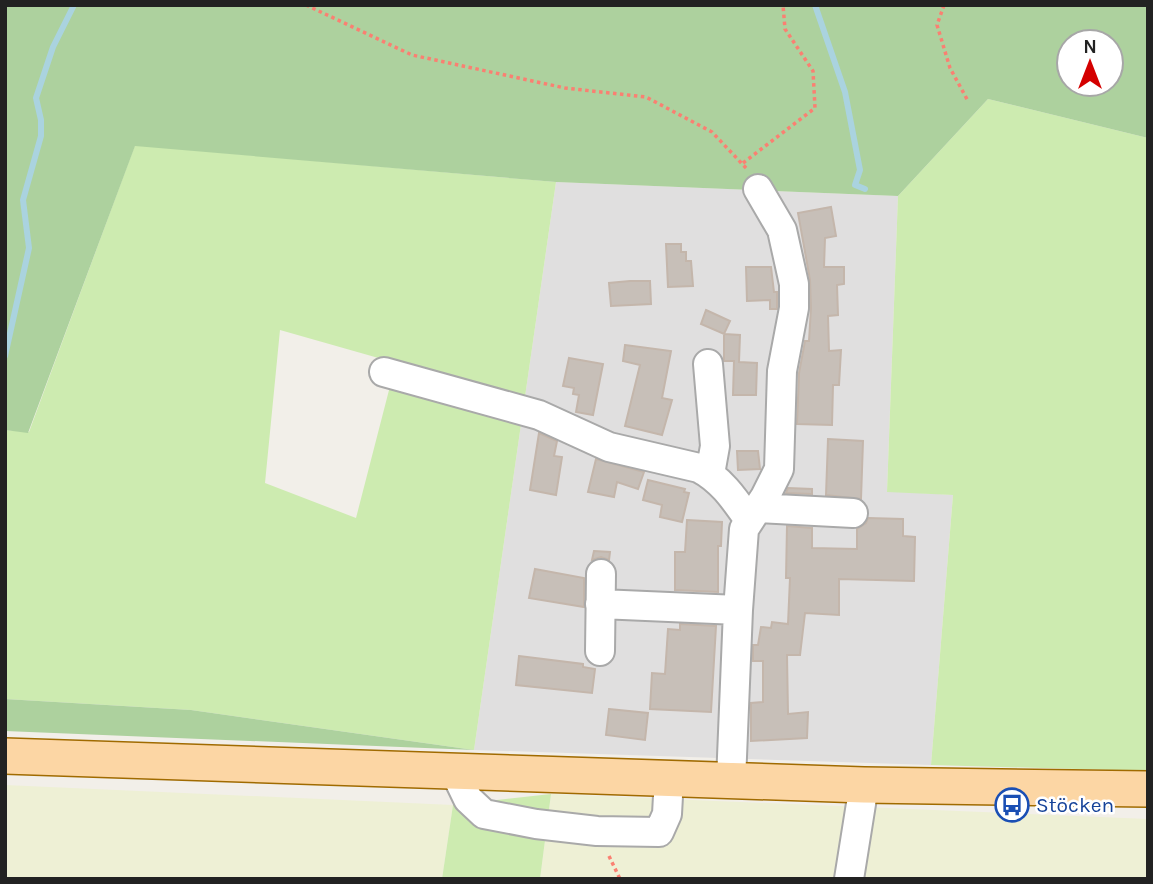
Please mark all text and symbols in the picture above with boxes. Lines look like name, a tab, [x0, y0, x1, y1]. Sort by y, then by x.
north arrow	[1055, 28, 1125, 98]
text: N	[1083, 36, 1097, 58]
bus stop icon: Stöcken	[993, 786, 1031, 824]
place label: Stöcken	[1036, 793, 1114, 817]

